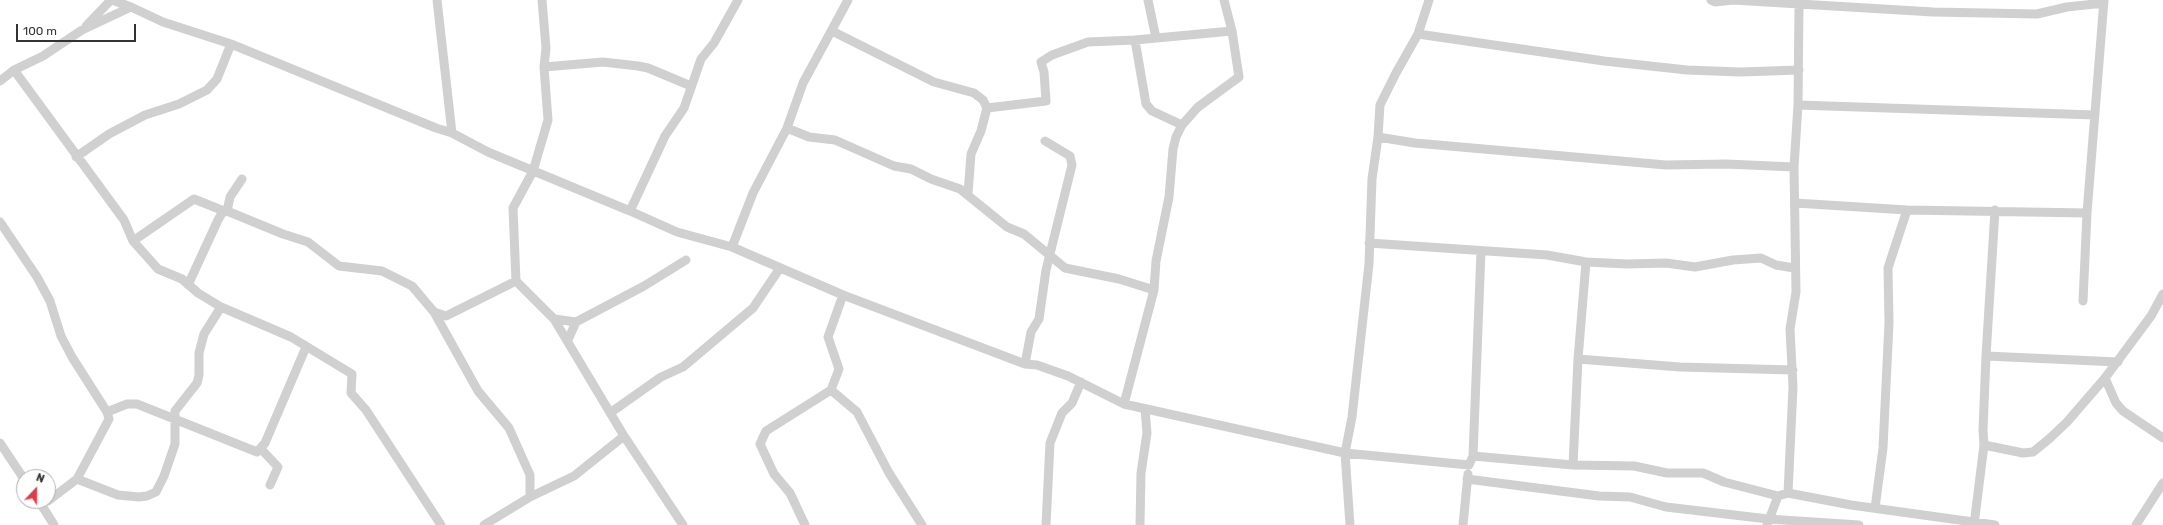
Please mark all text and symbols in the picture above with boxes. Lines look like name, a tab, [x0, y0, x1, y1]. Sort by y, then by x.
scale bar	[18, 16, 138, 42]
text: 100 m	[23, 24, 57, 38]
north arrow	[16, 469, 56, 509]
text: N	[34, 471, 46, 486]

